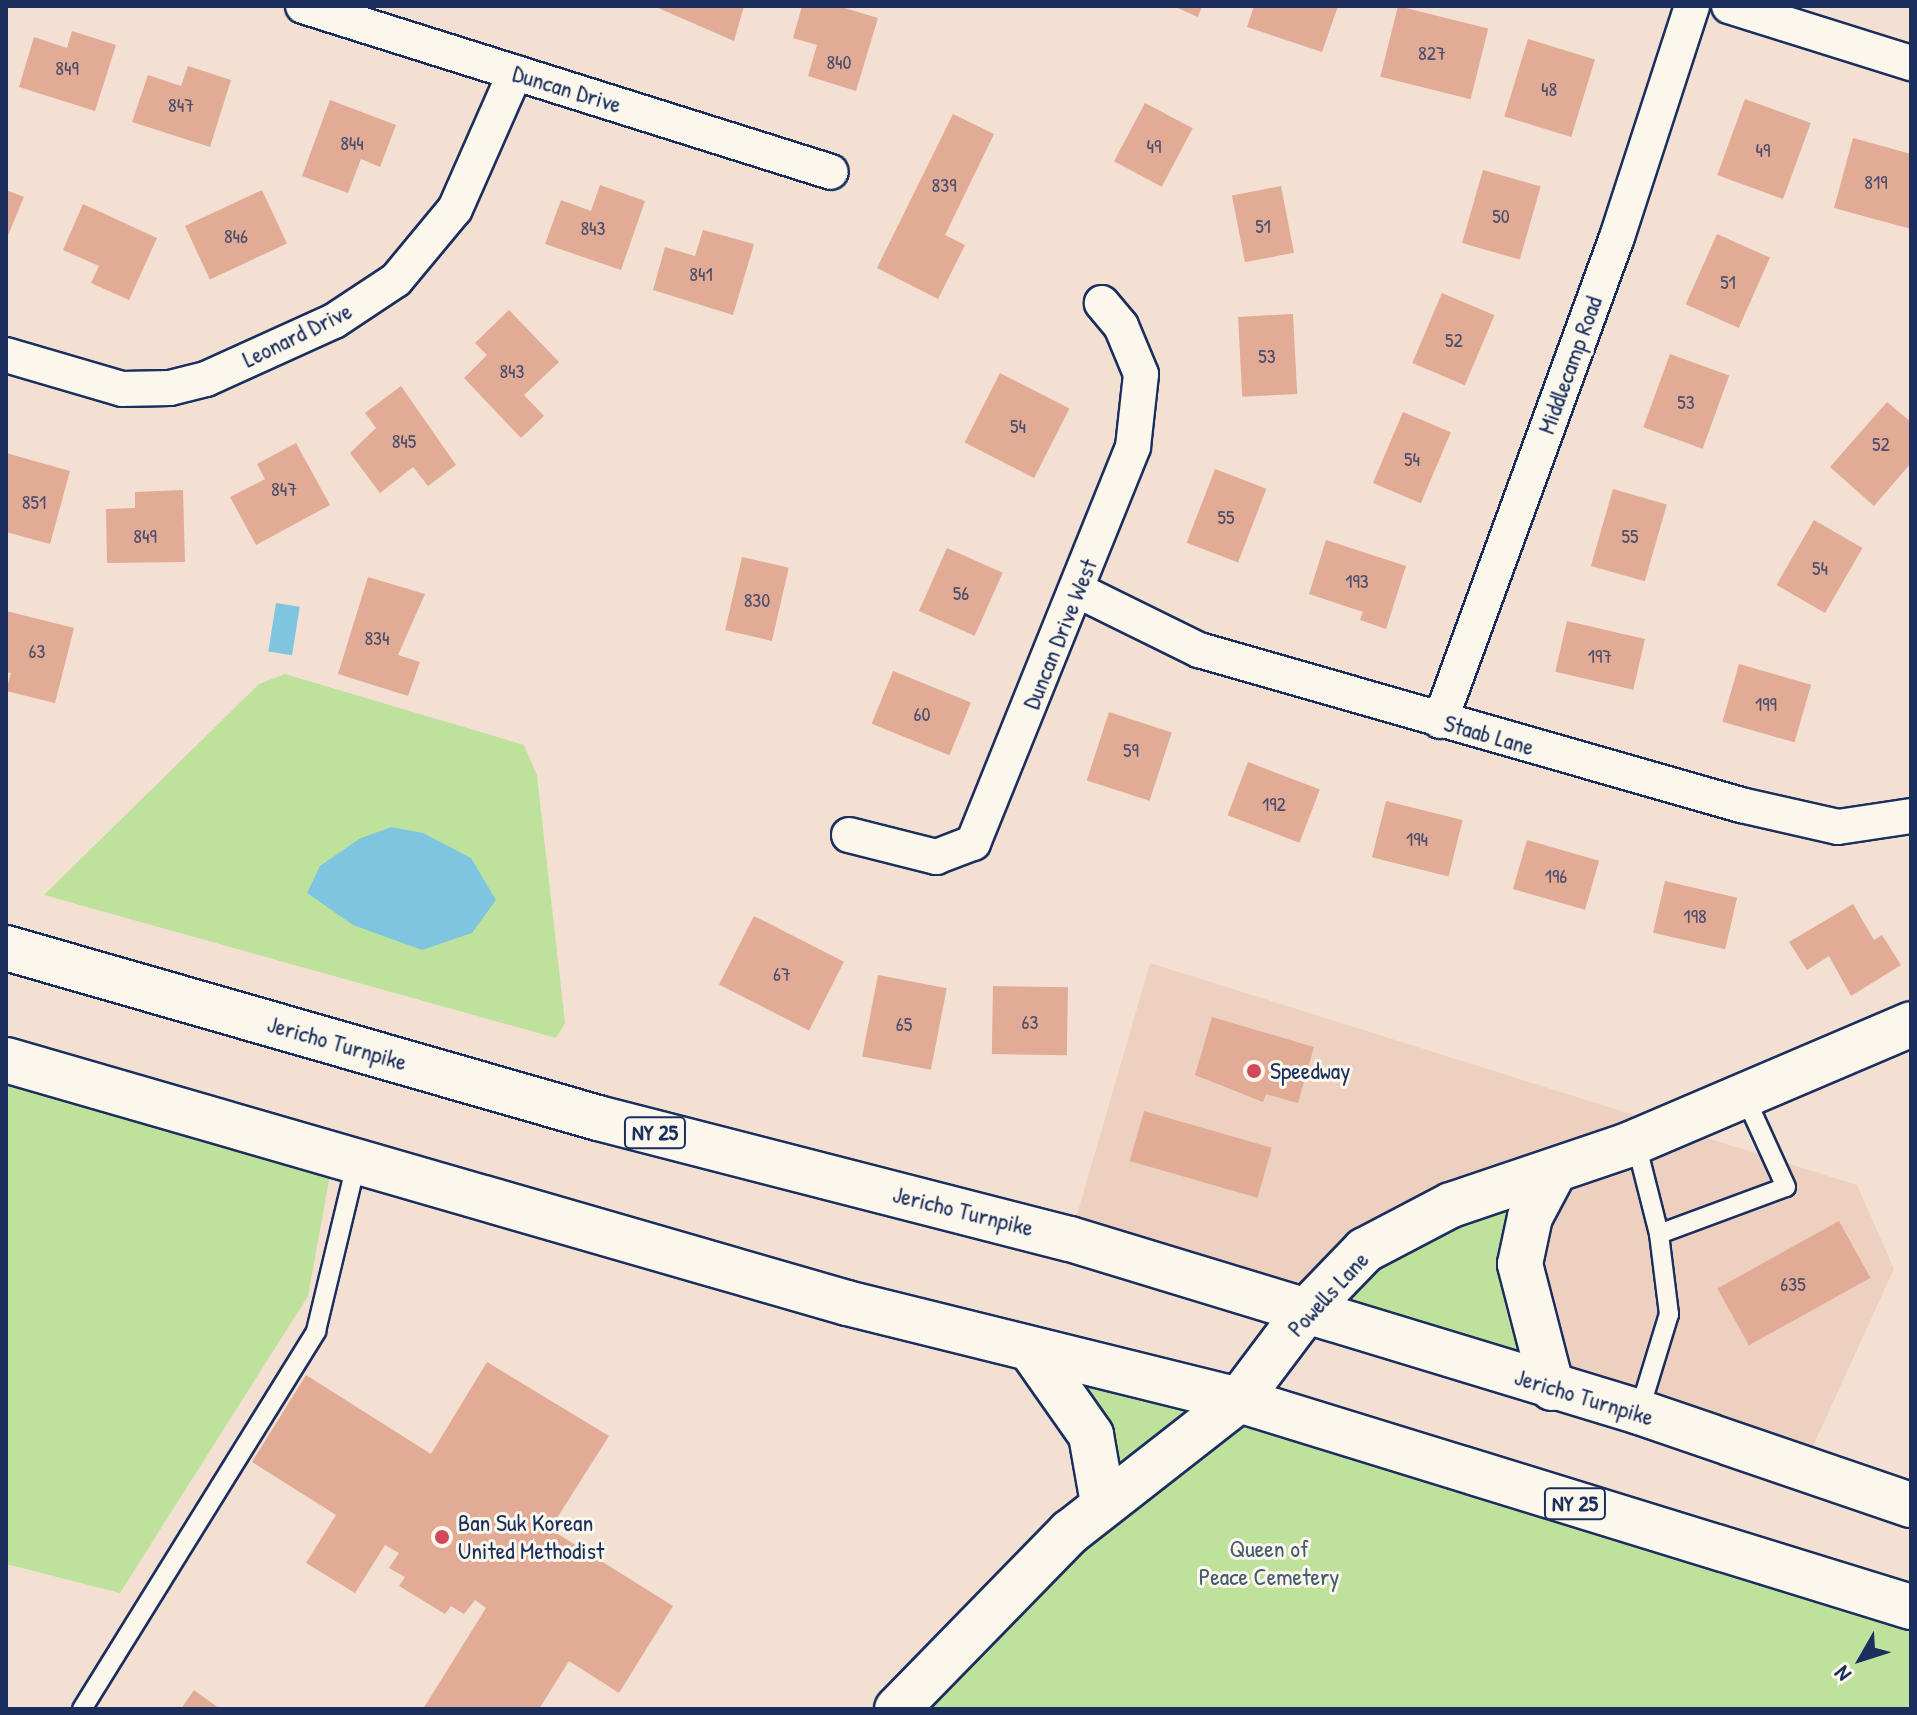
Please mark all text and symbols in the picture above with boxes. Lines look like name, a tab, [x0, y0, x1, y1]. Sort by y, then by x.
house number: 827	[1418, 40, 1446, 64]
house number: 840	[826, 49, 852, 73]
house number: 849	[55, 55, 79, 79]
street label: Duncan Drive	[509, 59, 625, 119]
house number: 48	[1541, 76, 1557, 100]
house number: 847	[168, 92, 194, 116]
house number: 844	[340, 130, 364, 154]
house number: 49	[1147, 133, 1161, 157]
house number: 49	[1756, 137, 1770, 161]
house number: 819	[1864, 169, 1888, 193]
house number: 839	[932, 172, 956, 196]
house number: 50	[1492, 203, 1510, 227]
house number: 51	[1255, 213, 1271, 237]
house number: 843	[580, 215, 606, 239]
house number: 846	[224, 223, 248, 247]
house number: 841	[689, 261, 713, 285]
house number: 51	[1720, 269, 1736, 293]
street label: Middlecamp Road	[1532, 292, 1608, 438]
street label: Leonard Drive	[238, 296, 356, 374]
house number: 52	[1445, 327, 1463, 351]
house number: 53	[1258, 343, 1276, 367]
house number: 843	[499, 358, 525, 382]
house number: 53	[1677, 389, 1695, 413]
house number: 54	[1010, 413, 1026, 437]
house number: 845	[392, 428, 416, 452]
house number: 52	[1872, 431, 1890, 455]
house number: 54	[1404, 446, 1420, 470]
house number: 847	[271, 476, 297, 500]
house number: 851	[22, 489, 46, 513]
house number: 55	[1218, 504, 1234, 528]
house number: 849	[133, 523, 157, 547]
house number: 55	[1622, 523, 1638, 547]
street label: Duncan Drive West	[1017, 555, 1103, 713]
house number: 54	[1812, 555, 1828, 579]
house number: 193	[1345, 568, 1369, 592]
house number: 56	[953, 580, 969, 604]
house number: 830	[744, 587, 770, 611]
house number: 834	[364, 625, 390, 649]
house number: 63	[29, 638, 45, 662]
house number: 197	[1588, 643, 1612, 667]
house number: 199	[1755, 691, 1777, 715]
house number: 60	[914, 701, 930, 725]
street label: Staab Lane	[1441, 708, 1537, 762]
house number: 59	[1123, 737, 1139, 761]
house number: 192	[1262, 791, 1286, 815]
house number: 194	[1406, 826, 1428, 850]
house number: 196	[1545, 863, 1567, 887]
house number: 198	[1683, 903, 1707, 927]
house number: 67	[773, 961, 791, 985]
street label: Jericho Turnpike	[264, 1009, 410, 1077]
house number: 63	[1022, 1009, 1038, 1033]
house number: 65	[896, 1011, 912, 1035]
place label: Speedway	[1270, 1057, 1350, 1085]
marker: Speedway	[1245, 1062, 1263, 1080]
road number: NY 25	[623, 1115, 687, 1151]
street label: Jericho Turnpike	[890, 1180, 1036, 1242]
street label: Powells Lane	[1281, 1246, 1375, 1342]
house number: 635	[1780, 1271, 1806, 1295]
street label: Jericho Turnpike	[1511, 1362, 1657, 1432]
road number: NY 25	[1543, 1486, 1607, 1522]
place label: Ban Suk Korean United Methodist	[458, 1509, 604, 1565]
marker: Ban Suk Korean United Methodist	[433, 1528, 451, 1546]
park label: Queen of Peace Cemetery	[1199, 1535, 1339, 1591]
north arrow	[1821, 1619, 1901, 1699]
text: N	[1827, 1660, 1858, 1688]

